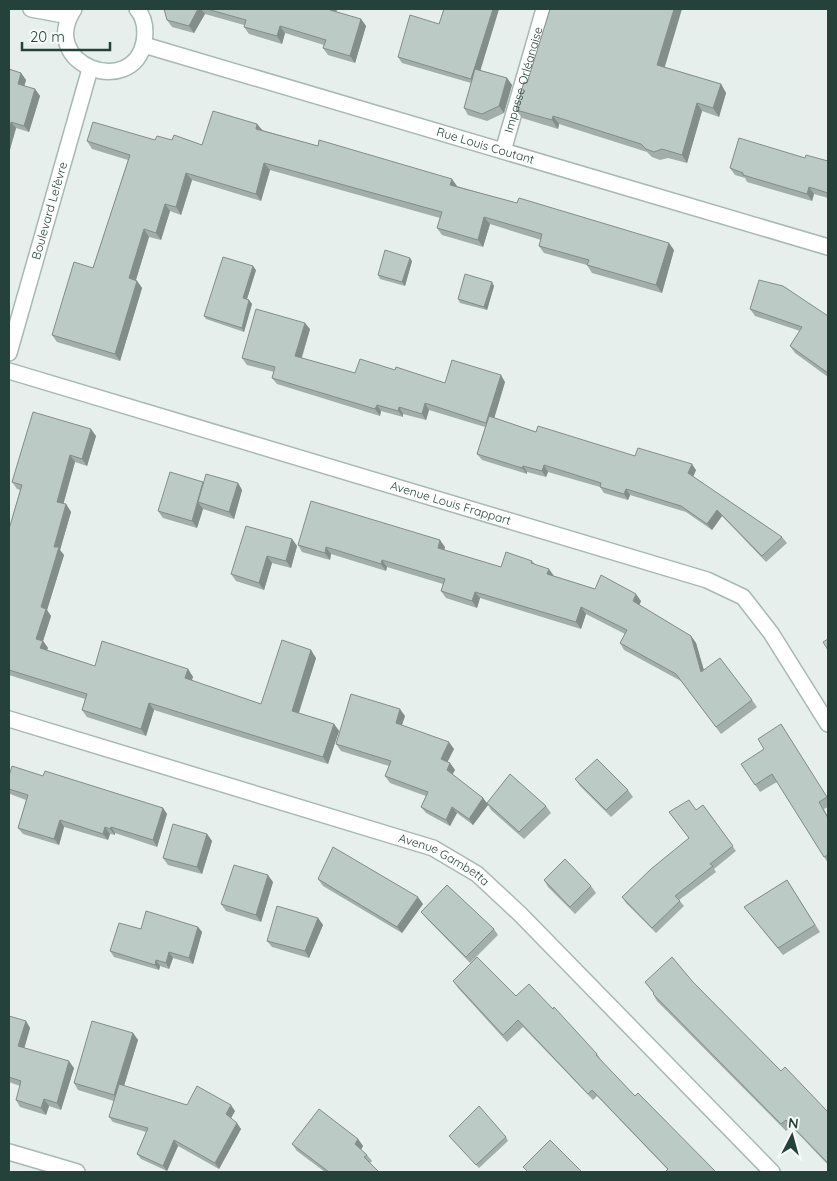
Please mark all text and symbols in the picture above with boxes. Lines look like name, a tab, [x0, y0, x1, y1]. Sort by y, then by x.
scale bar	[22, 20, 110, 52]
street label: Impasse Orléanaise	[501, 25, 546, 135]
text: 20 m	[30, 27, 65, 46]
street label: Rue Louis Coutant	[435, 124, 536, 167]
street label: Boulevard Lefèvre	[28, 160, 70, 261]
street label: Avenue Louis Frappart	[389, 478, 513, 528]
street label: Avenue Gambetta	[397, 830, 493, 889]
north arrow	[767, 1111, 817, 1161]
text: N	[787, 1114, 799, 1133]

